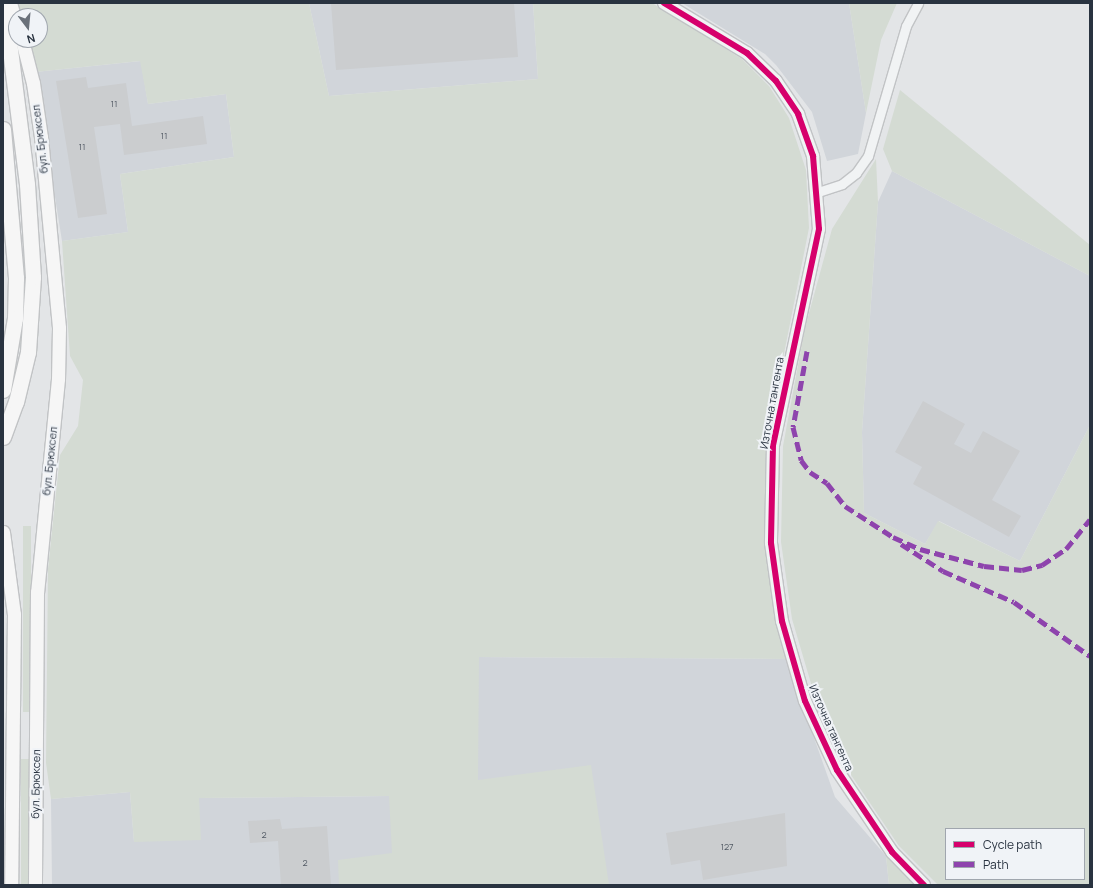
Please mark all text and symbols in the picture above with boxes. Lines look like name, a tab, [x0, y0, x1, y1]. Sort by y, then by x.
north arrow	[8, 8, 48, 48]
text: N	[25, 31, 37, 47]
house number: 11	[110, 99, 118, 109]
street label: бул. Брюксел	[29, 104, 51, 174]
house number: 11	[160, 131, 168, 141]
house number: 11	[78, 142, 86, 152]
street label: Източна тангента	[757, 356, 787, 450]
street label: бул. Брюксел	[40, 426, 60, 496]
street label: Източна тангента	[806, 683, 856, 773]
street label: бул. Брюксел	[29, 749, 43, 819]
legend	[945, 828, 1085, 880]
house number: 2	[261, 830, 267, 840]
text: Cycle path	[983, 836, 1042, 853]
house number: 127	[720, 842, 734, 852]
text: Path	[983, 856, 1009, 873]
house number: 2	[302, 858, 308, 868]

